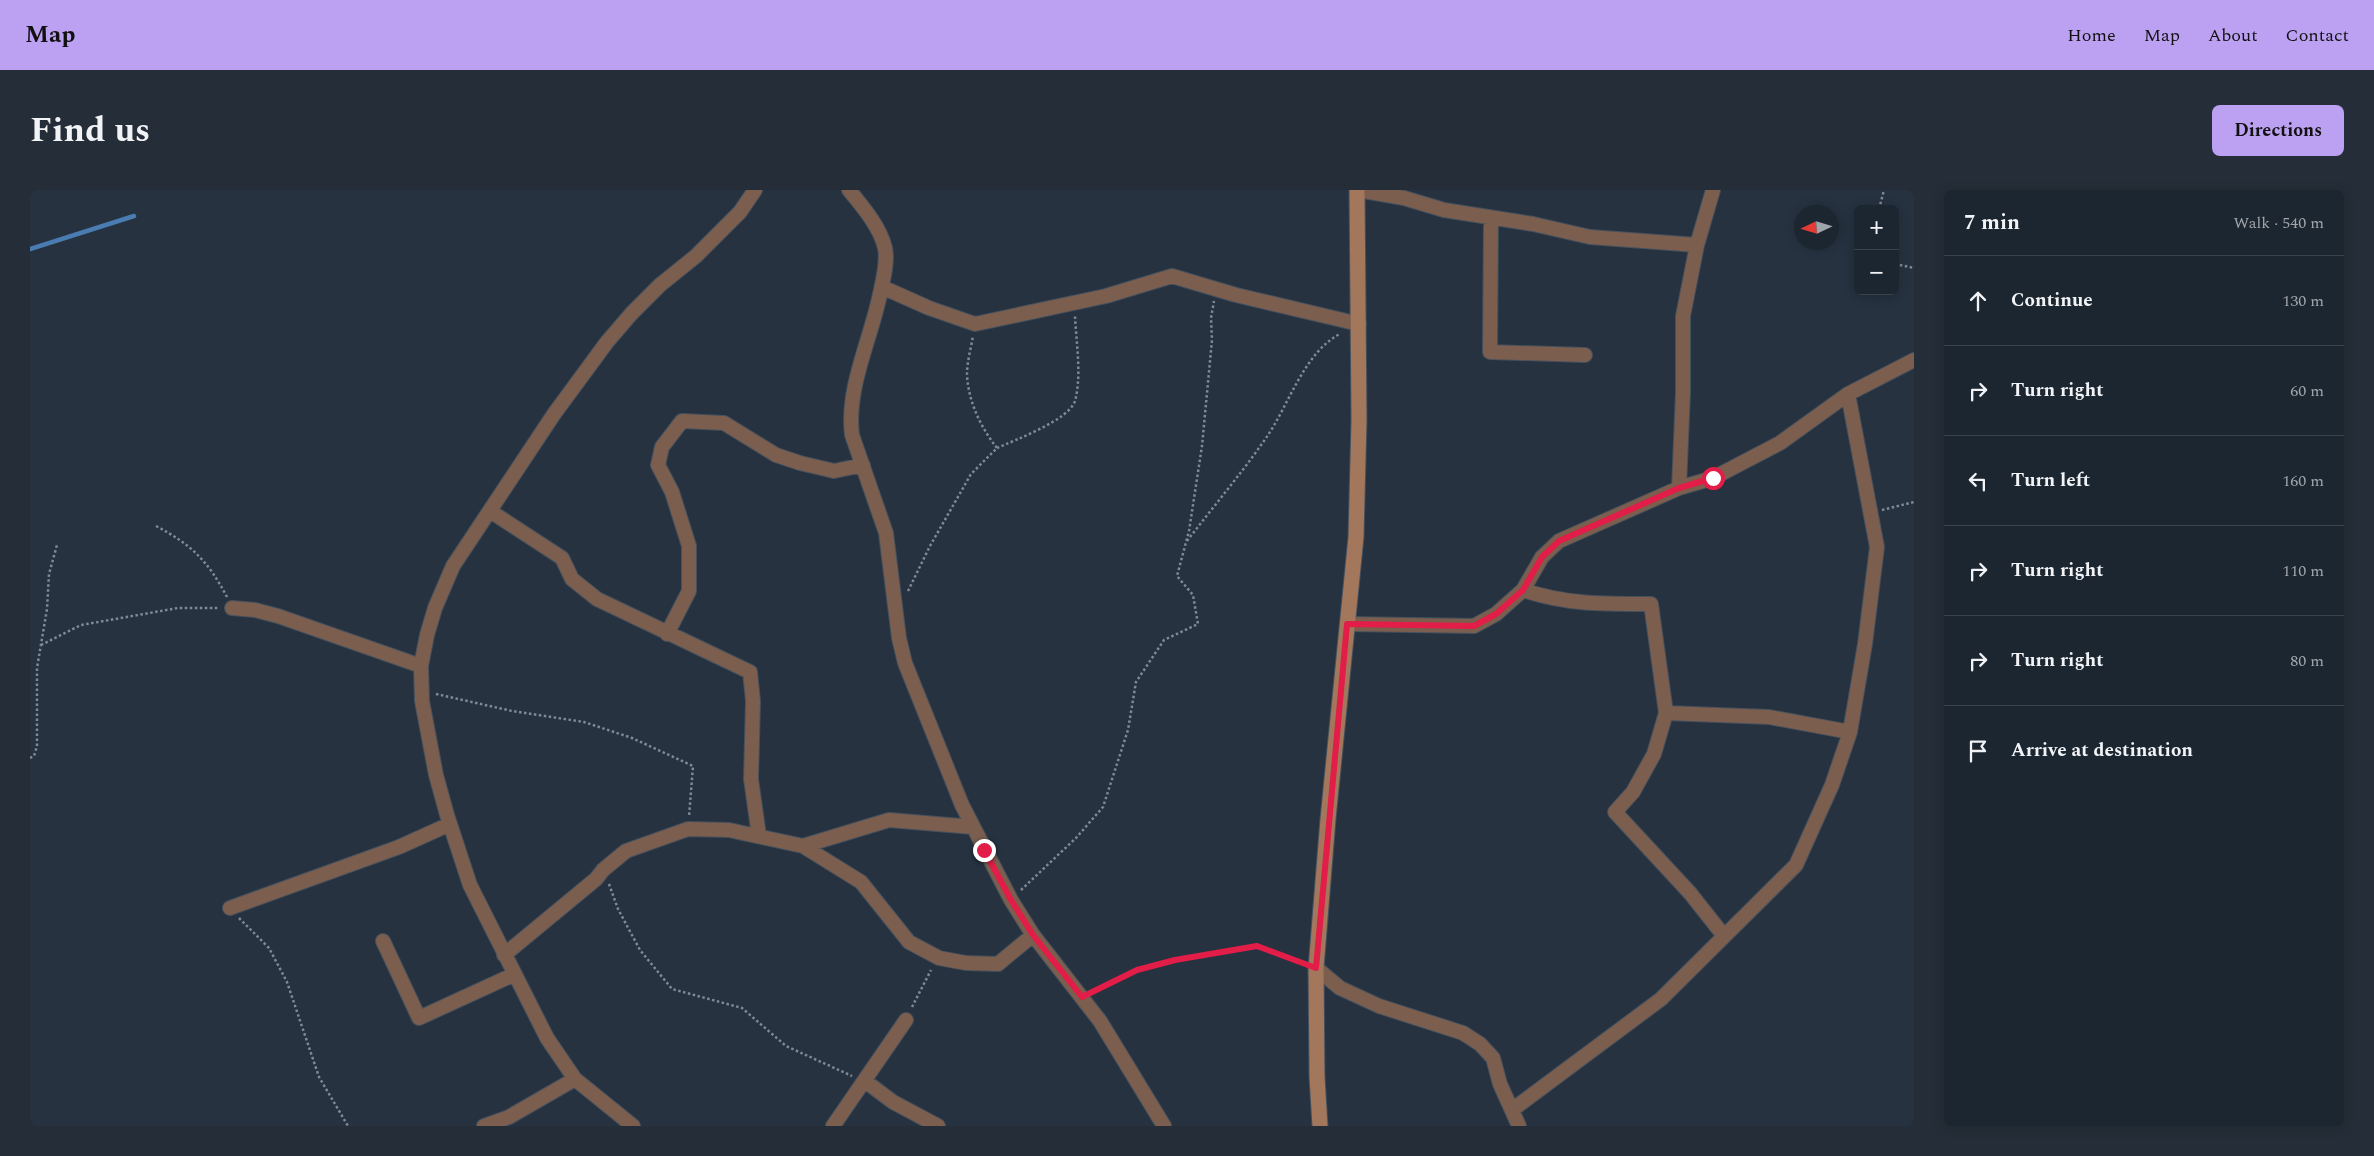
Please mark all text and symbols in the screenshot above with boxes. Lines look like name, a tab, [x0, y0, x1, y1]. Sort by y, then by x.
text: Map	[25, 17, 75, 53]
text: Home	[2067, 22, 2116, 49]
text: Map	[2144, 22, 2180, 49]
text: About	[2208, 22, 2258, 49]
text: Contact	[2286, 22, 2349, 49]
text: Find us	[30, 104, 150, 157]
button: Directions	[2212, 105, 2344, 156]
north arrow	[1794, 205, 1839, 250]
map controls	[1854, 205, 1899, 295]
button: +	[1854, 205, 1899, 250]
text: 7 min	[1964, 207, 2020, 239]
text: Walk · 540 m	[2233, 211, 2324, 235]
button: −	[1854, 250, 1899, 295]
text: Continue	[2011, 286, 2093, 315]
icon: ahead	[1964, 287, 1992, 315]
text: 130 m	[2282, 289, 2324, 313]
text: Turn right	[2011, 376, 2104, 405]
icon: right	[1964, 377, 1992, 405]
text: 60 m	[2290, 379, 2324, 403]
text: Turn left	[2011, 466, 2090, 495]
route start	[1702, 467, 1725, 490]
icon: left	[1964, 467, 1992, 495]
text: 160 m	[2282, 469, 2324, 493]
text: Turn right	[2011, 556, 2104, 585]
icon: right	[1964, 557, 1992, 585]
text: 110 m	[2282, 559, 2324, 583]
text: Turn right	[2011, 646, 2104, 675]
icon: right	[1964, 647, 1992, 675]
text: 80 m	[2290, 649, 2324, 673]
text: Arrive at destination	[2011, 736, 2193, 765]
icon: arrive	[1964, 737, 1992, 765]
route end	[973, 839, 996, 862]

